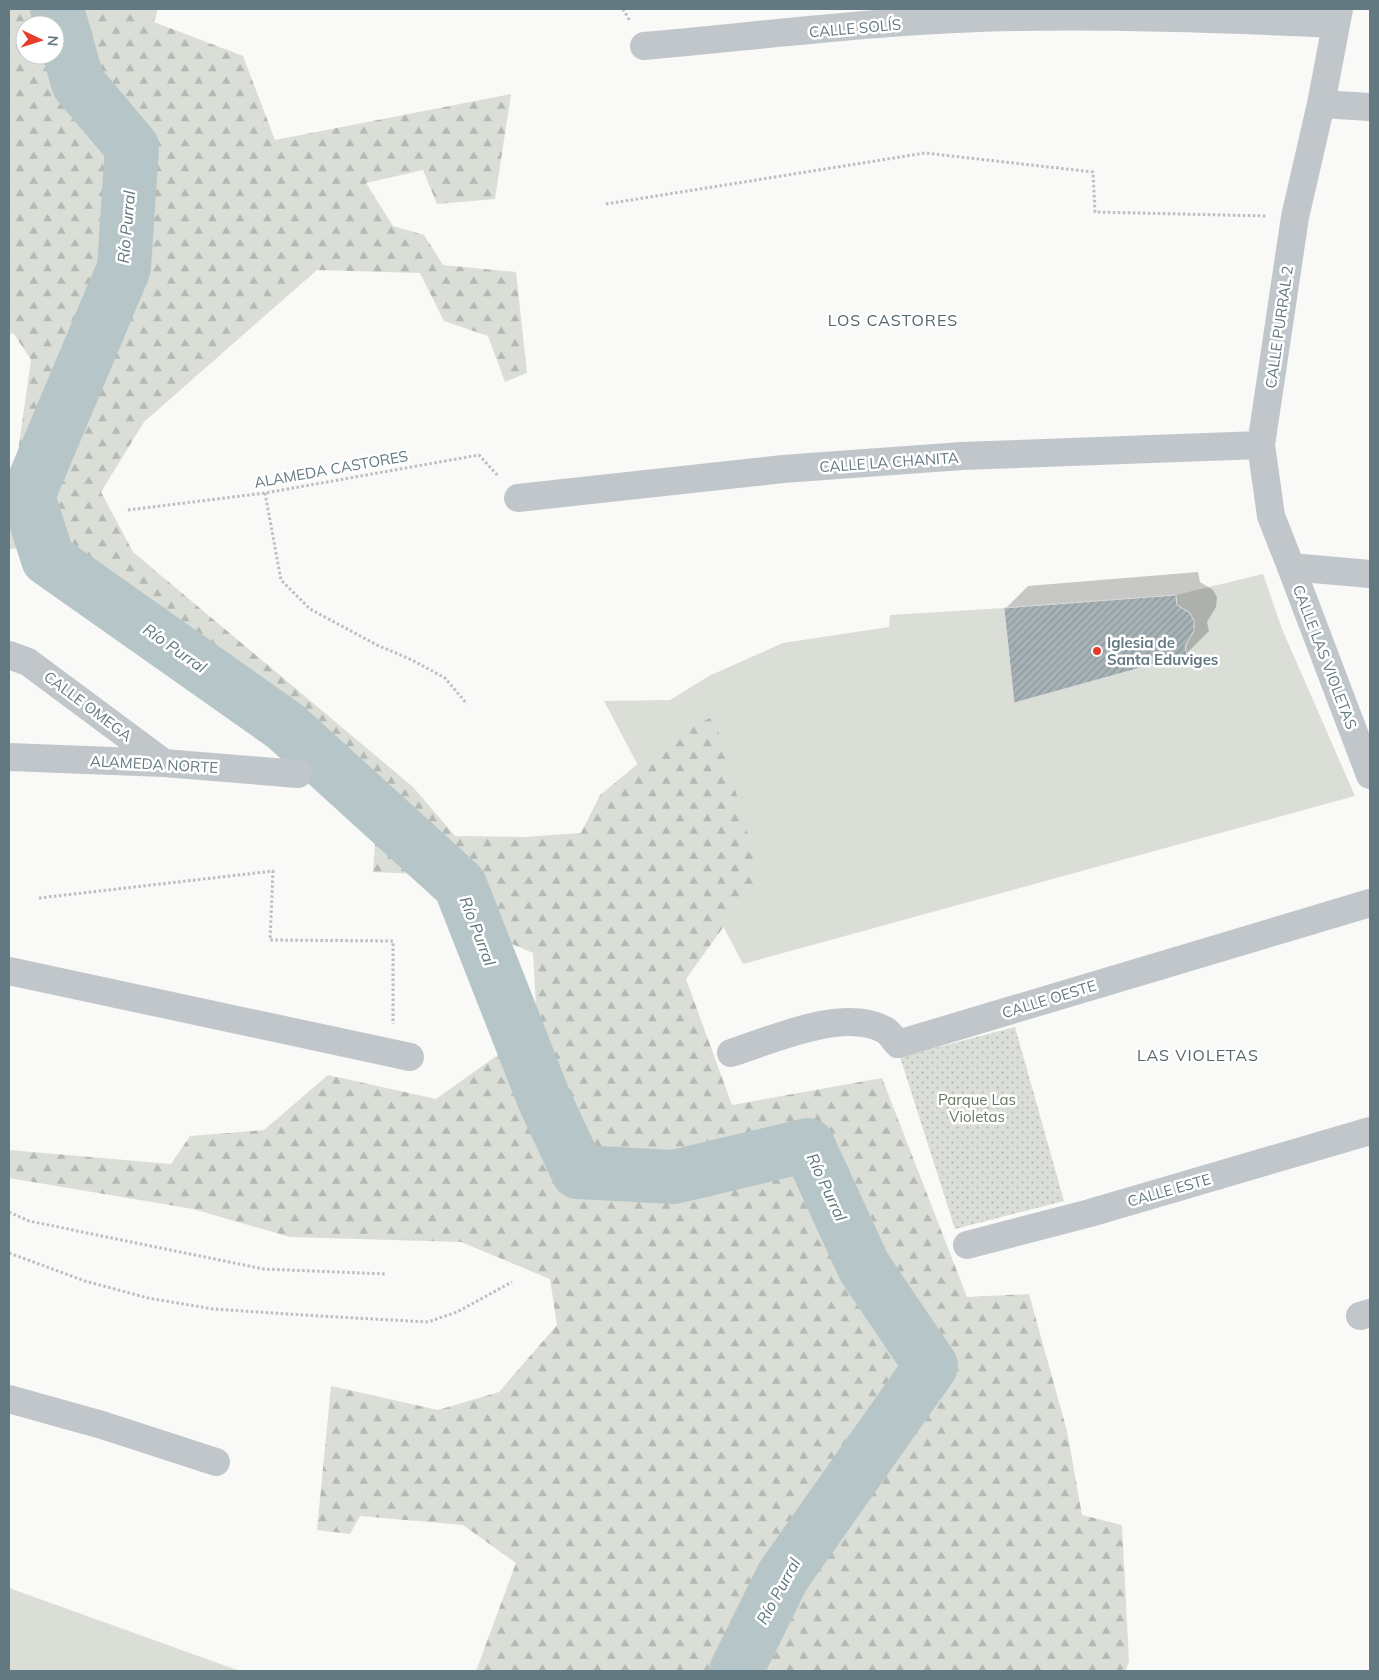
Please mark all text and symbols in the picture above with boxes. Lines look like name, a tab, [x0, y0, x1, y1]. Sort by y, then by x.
north arrow	[15, 15, 65, 65]
street label: CALLE SOLÍS	[808, 15, 902, 41]
text: N	[44, 35, 62, 47]
water label: Río Purral	[113, 190, 139, 264]
street label: CALLE PURRAL 2	[1261, 265, 1297, 389]
district label: LOS CASTORES	[828, 310, 958, 330]
street label: ALAMEDA CASTORES	[253, 446, 409, 492]
street label: CALLE LA CHANITA	[819, 448, 959, 476]
street label: CALLE LAS VIOLETAS	[1289, 582, 1361, 732]
water label: Río Purral	[139, 619, 211, 677]
place label: Iglesia de Santa Eduviges	[1107, 633, 1218, 669]
marker: Iglesia de Santa Eduviges	[1091, 645, 1103, 657]
street label: CALLE OMEGA	[40, 667, 136, 745]
street label: ALAMEDA NORTE	[89, 751, 219, 777]
water label: Río Purral	[456, 893, 500, 969]
street label: CALLE OESTE	[1000, 976, 1098, 1022]
district label: LAS VIOLETAS	[1137, 1045, 1259, 1065]
park label: Parque Las Violetas	[938, 1090, 1016, 1126]
water label: Río Purral	[803, 1150, 852, 1224]
street label: CALLE ESTE	[1125, 1169, 1213, 1211]
water label: Río Purral	[752, 1554, 804, 1628]

